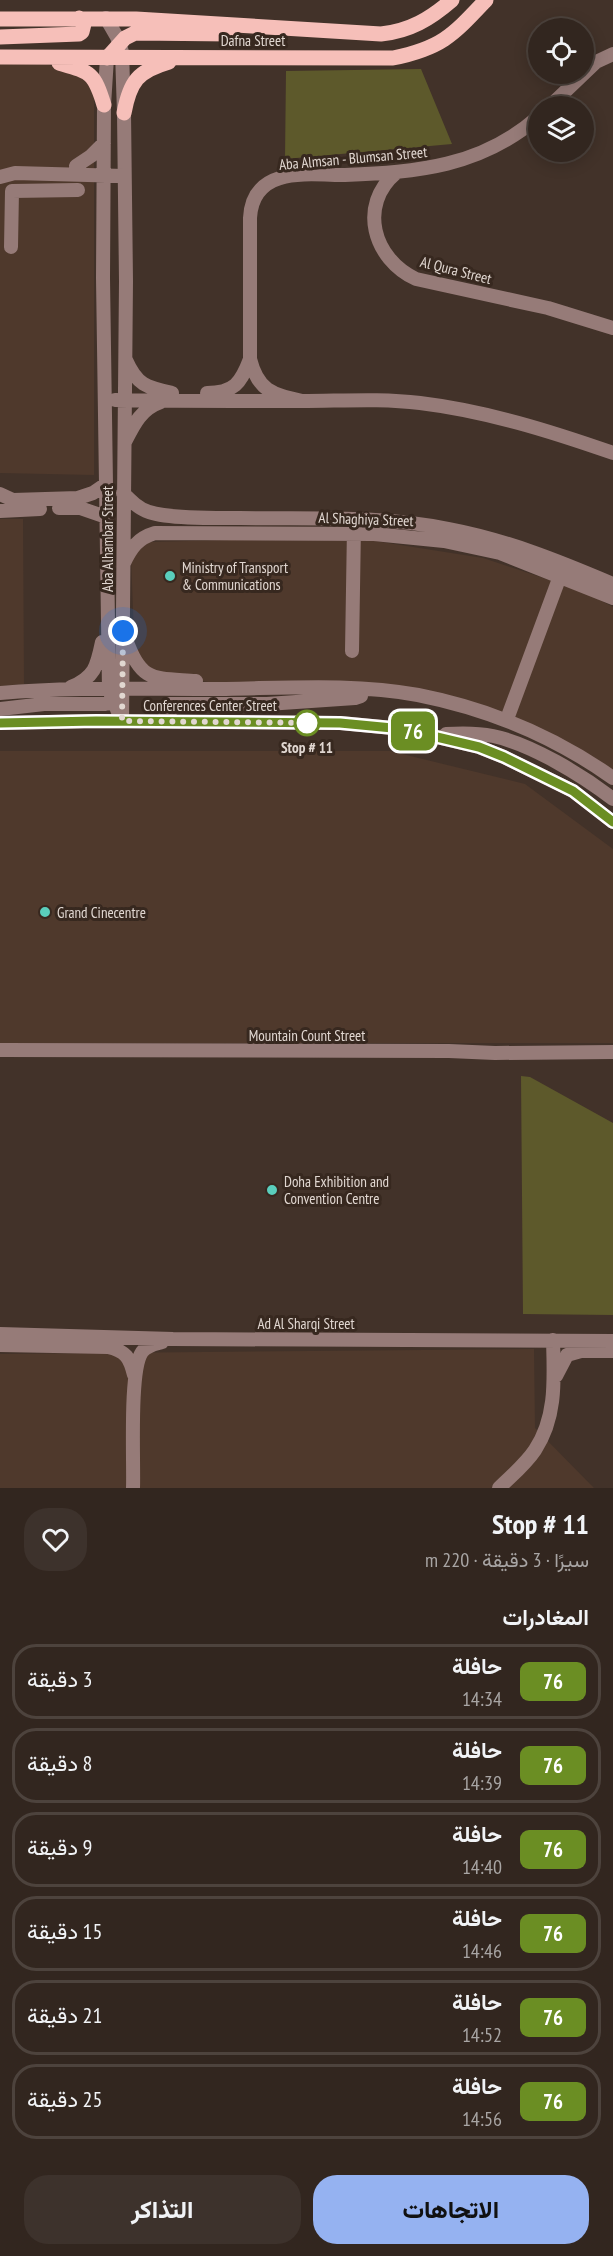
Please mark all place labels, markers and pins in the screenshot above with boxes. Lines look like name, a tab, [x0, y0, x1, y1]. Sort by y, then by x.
place label: Ministry of Transport & Communications	[182, 558, 288, 594]
marker: Ministry of Transport & Communications	[163, 569, 177, 583]
marker: Stop # 11	[294, 710, 320, 736]
place label: Stop # 11	[281, 738, 333, 757]
place label: Grand Cinecentre	[57, 903, 146, 922]
marker: Grand Cinecentre	[38, 905, 52, 919]
place label: Doha Exhibition and Convention Centre	[284, 1172, 389, 1208]
marker: Doha Exhibition and Convention Centre	[265, 1183, 279, 1197]

